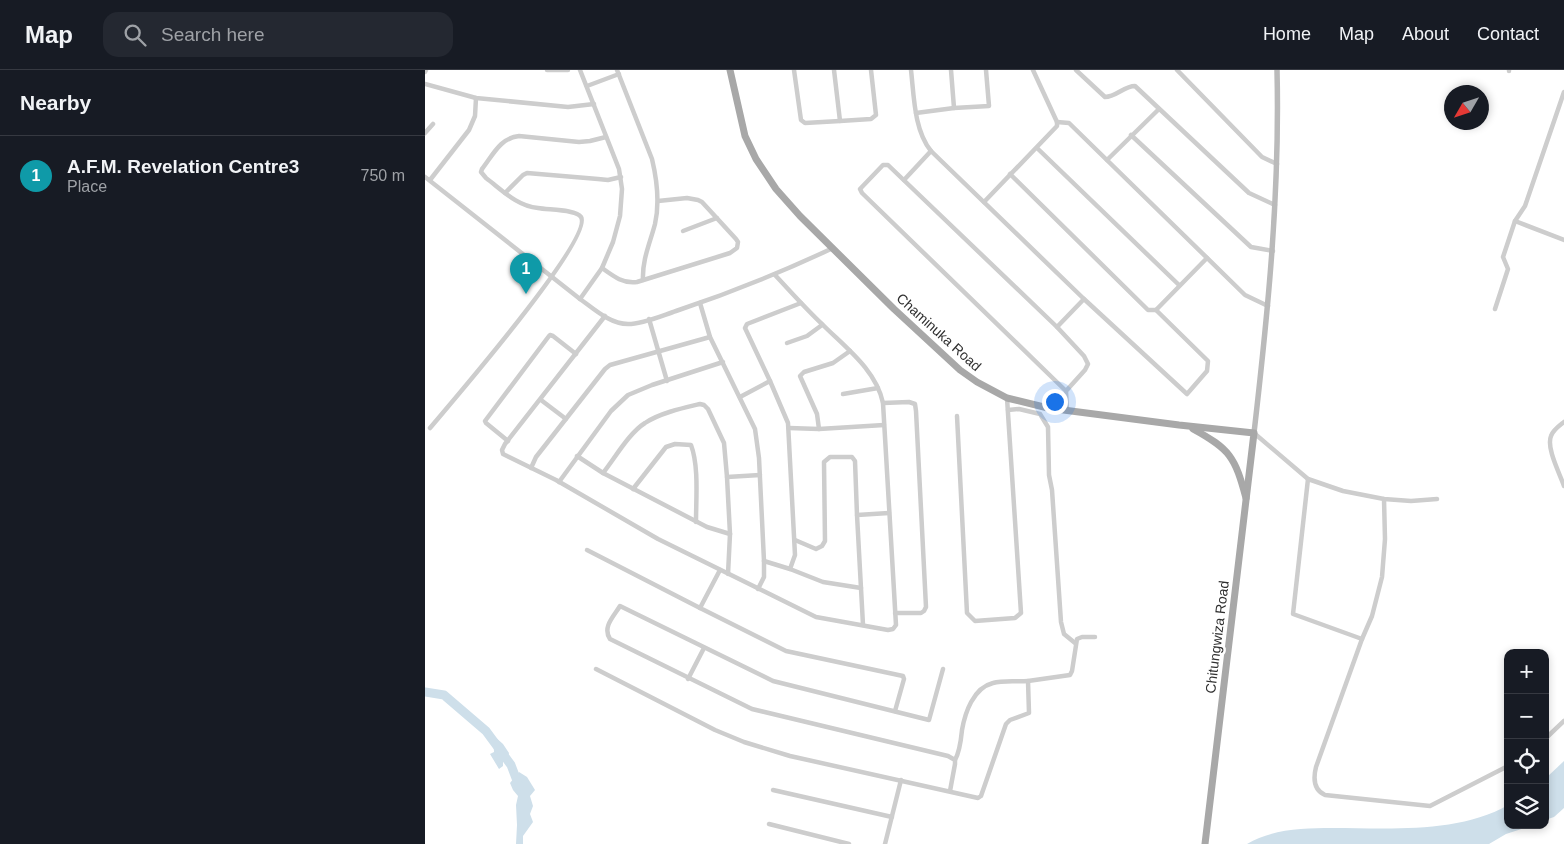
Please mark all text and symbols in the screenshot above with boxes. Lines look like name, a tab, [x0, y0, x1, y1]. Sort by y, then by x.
search box	[103, 12, 453, 57]
text: Map	[25, 21, 73, 48]
icon: search	[121, 21, 149, 49]
text: Search here	[161, 24, 265, 45]
text: Home	[1263, 24, 1311, 44]
text: Map	[1339, 24, 1374, 44]
text: About	[1402, 24, 1449, 44]
text: Contact	[1477, 24, 1539, 44]
north arrow	[1444, 85, 1489, 130]
text: Nearby	[20, 91, 91, 114]
text: A.F.M. Revelation Centre3	[67, 156, 299, 177]
text: 1	[32, 167, 40, 184]
text: 750 m	[361, 167, 405, 184]
text: Place	[67, 178, 107, 195]
pin: 1	[510, 253, 542, 294]
street label: Chaminuka Road	[893, 290, 985, 374]
your location	[1042, 389, 1068, 415]
street label: Chitungwiza Road	[1202, 580, 1232, 694]
map controls	[1504, 649, 1549, 829]
button: +	[1504, 649, 1549, 694]
button: −	[1504, 694, 1549, 739]
button: locate	[1504, 739, 1549, 784]
button: layers	[1504, 784, 1549, 829]

